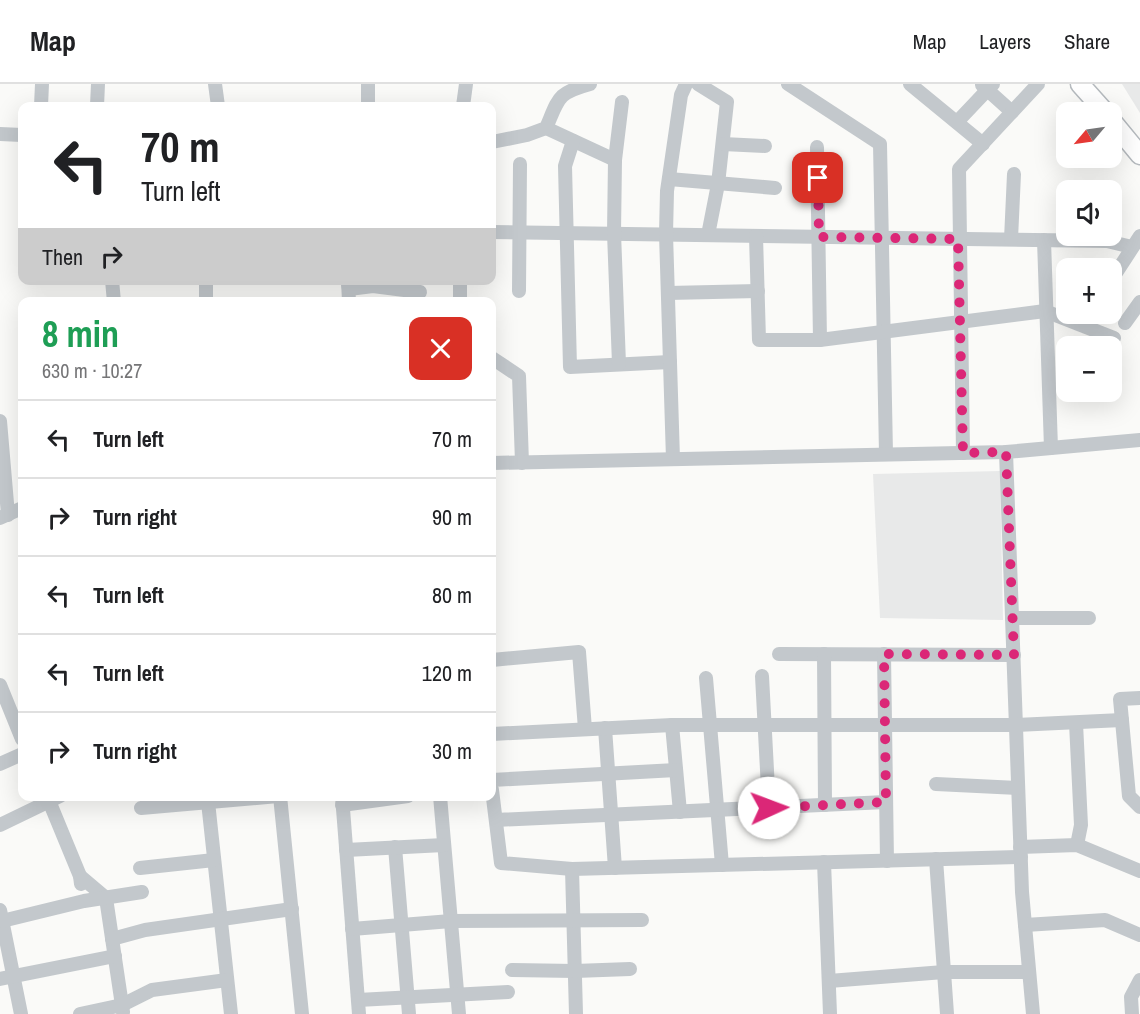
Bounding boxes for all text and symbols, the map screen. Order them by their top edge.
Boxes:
text: Map [30,22,76,60]
text: Map [913,27,946,56]
text: Layers [979,27,1031,56]
text: Share [1064,27,1110,56]
north arrow [1056,102,1122,168]
map controls [1056,102,1122,402]
text: 70 m [141,119,220,175]
icon: left [42,126,120,204]
pin [792,152,843,203]
icon: arrive [801,161,834,194]
text: Turn left [141,173,220,209]
button: sound [1056,180,1122,246]
icon: right [95,240,128,273]
text: Then [42,242,83,272]
button: + [1056,258,1122,324]
text: 8 min [42,310,119,358]
button: close [409,317,472,380]
button: − [1056,336,1122,402]
text: 630 m · 10:27 [42,357,142,384]
icon: left [42,423,75,456]
text: Turn left [93,424,164,454]
text: 70 m [432,424,472,454]
icon: right [42,501,75,534]
text: Turn right [93,502,177,532]
text: 90 m [432,502,472,532]
icon: left [42,579,75,612]
text: Turn left [93,580,164,610]
text: 80 m [432,580,472,610]
icon: left [42,657,75,690]
text: Turn left [93,658,164,688]
text: 120 m [422,658,472,688]
icon: right [42,735,75,768]
text: Turn right [93,736,177,766]
text: 30 m [432,736,472,766]
position arrow [737,776,801,840]

